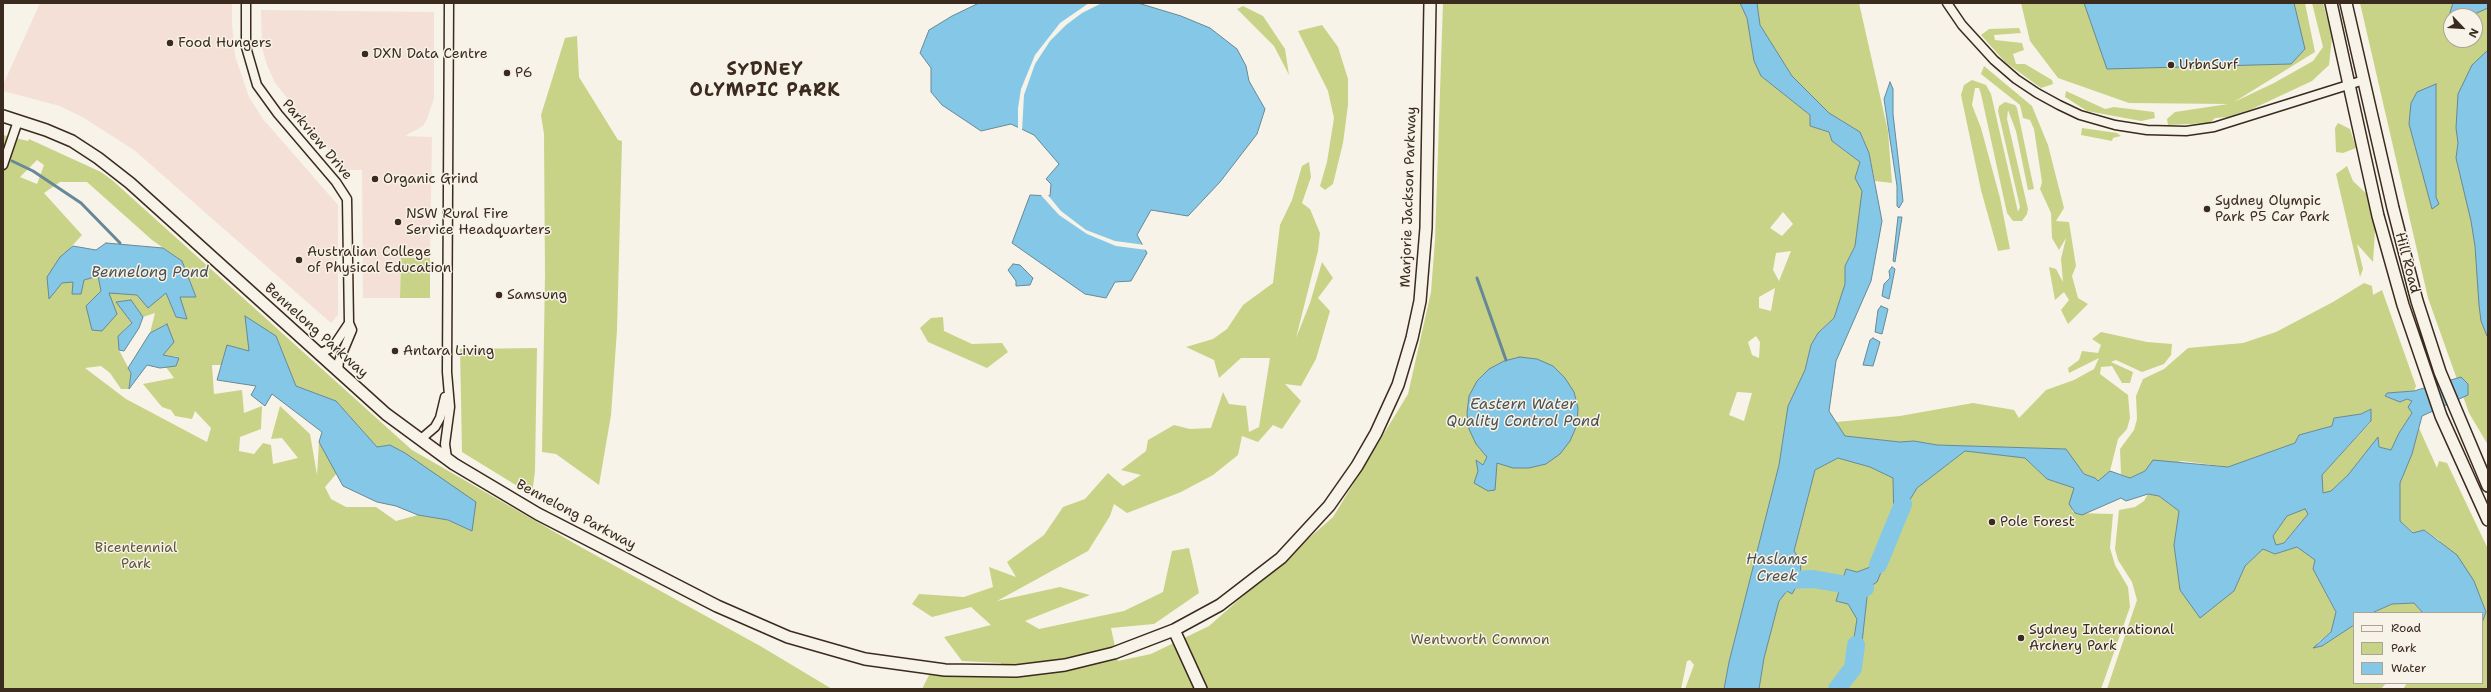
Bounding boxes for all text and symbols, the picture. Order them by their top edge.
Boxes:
north arrow [2443,8,2483,48]
text: N [2465,26,2482,40]
place label: Food Hungers [178,35,272,51]
marker: Food Hungers [165,38,175,48]
place label: DXN Data Centre [373,46,488,62]
marker: DXN Data Centre [360,49,370,59]
place label: UrbnSurf [2179,57,2238,73]
district label: SYDNEY OLYMPIC PARK [689,59,841,102]
marker: UrbnSurf [2166,60,2176,70]
place label: P6 [515,65,532,81]
marker: P6 [502,68,512,78]
street label: Parkview Drive [278,96,356,184]
street label: Marjorie Jackson Parkway [1397,106,1421,288]
place label: Organic Grind [383,171,478,187]
marker: Organic Grind [370,174,380,184]
place label: Sydney Olympic Park P5 Car Park [2215,193,2330,226]
marker: Sydney Olympic Park P5 Car Park [2202,204,2212,214]
place label: NSW Rural Fire Service Headquarters [406,206,551,238]
marker: NSW Rural Fire Service Headquarters [393,217,403,227]
street label: Hill Road [2391,231,2423,295]
place label: Australian College of Physical Education [307,244,451,276]
marker: Australian College of Physical Education [294,255,304,265]
water label: Bennelong Pond [91,264,209,282]
street label: Bennelong Parkway [261,280,371,382]
place label: Samsung [507,287,567,303]
marker: Samsung [494,290,504,300]
place label: Antara Living [403,343,494,359]
marker: Antara Living [390,346,400,356]
water label: Eastern Water Quality Control Pond [1446,396,1600,431]
street label: Bennelong Parkway [513,476,639,554]
place label: Pole Forest [2000,514,2075,530]
marker: Pole Forest [1987,517,1997,527]
park label: Bicentennial Park [95,540,177,572]
water label: Haslams Creek [1746,551,1808,586]
legend [2353,612,2483,684]
text: Road [2391,620,2421,636]
place label: Sydney International Archery Park [2029,622,2174,654]
park label: Wentworth Common [1411,632,1549,648]
marker: Sydney International Archery Park [2016,633,2026,643]
text: Park [2391,640,2417,656]
text: Water [2391,660,2426,676]

